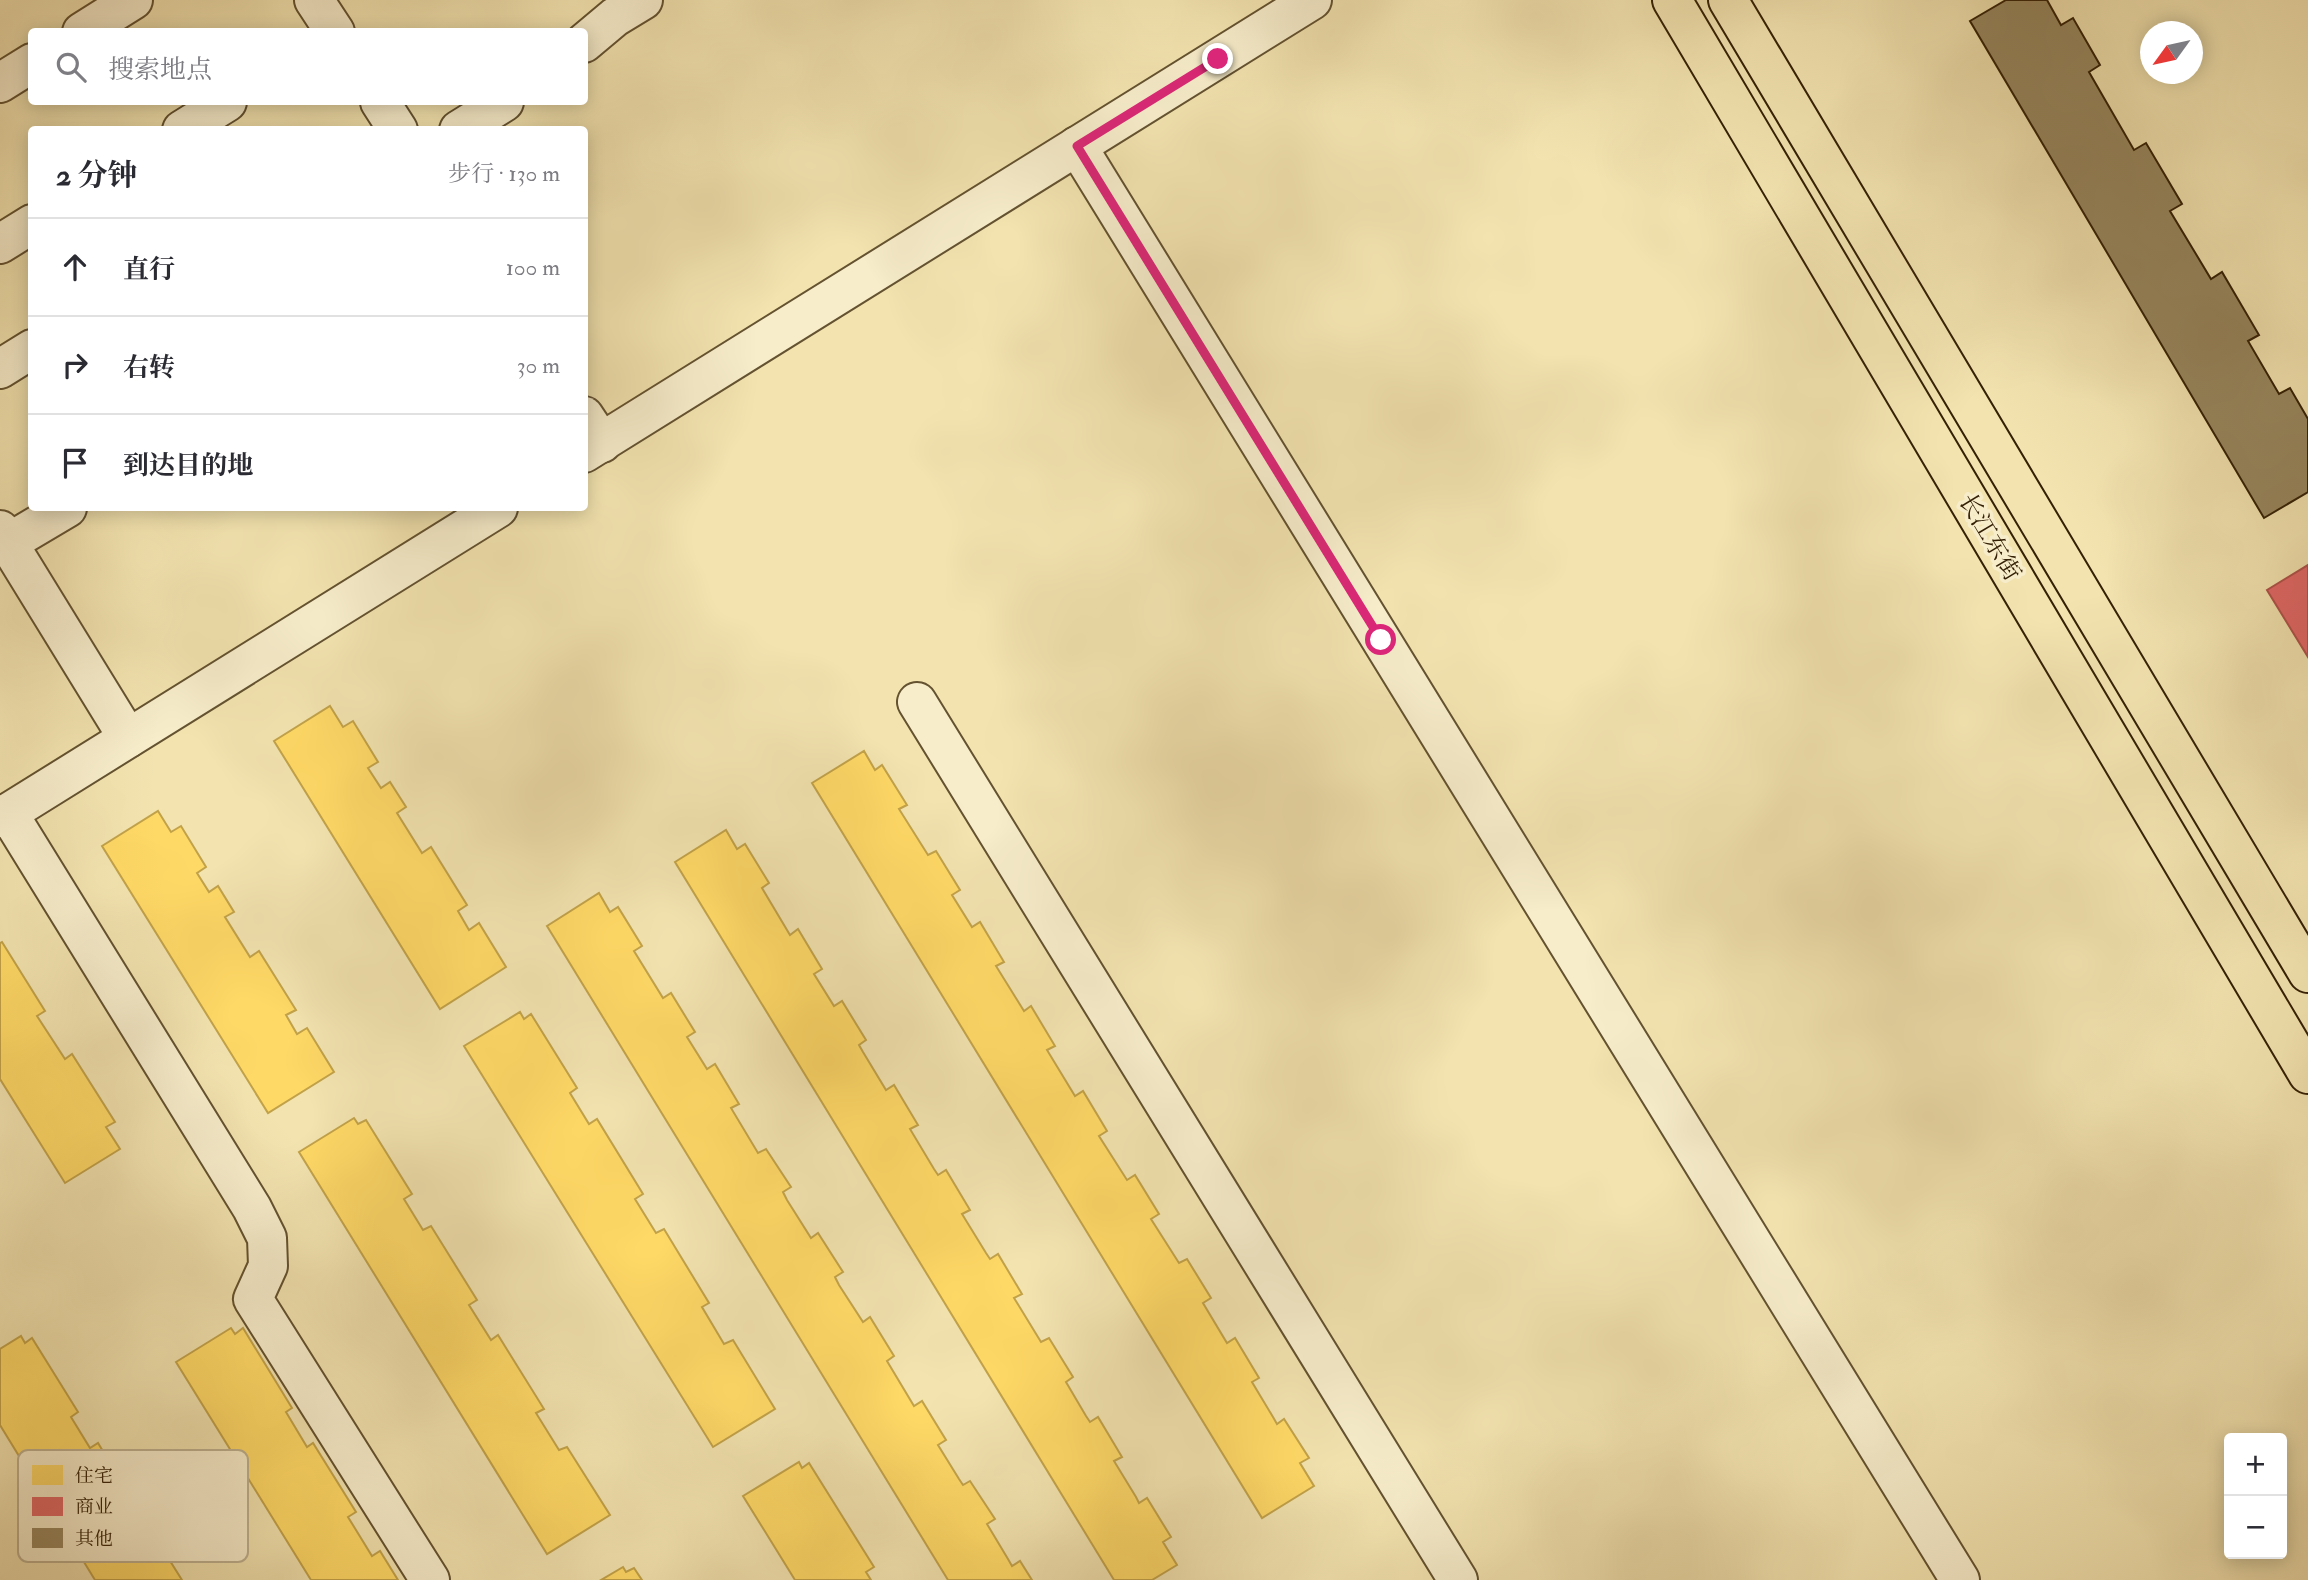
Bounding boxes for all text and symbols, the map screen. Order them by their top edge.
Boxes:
north arrow [2140,21,2203,84]
search box [28,28,588,105]
route end [1202,43,1233,74]
icon: search [52,48,90,86]
text: 搜索地点 [108,54,212,86]
text: 2 分钟 [56,157,138,194]
text: 步行 · 130 m [448,159,560,188]
icon: ahead [56,248,94,286]
text: 100 m [506,253,560,282]
text: 直行 [123,254,175,286]
icon: right [56,346,94,384]
text: 30 m [517,351,560,380]
text: 右转 [123,352,175,384]
icon: arrive [56,444,94,482]
text: 到达目的地 [123,450,253,482]
street label: 长江东街 [1952,488,2028,586]
route start [1365,624,1396,655]
map controls [2224,1433,2287,1559]
button: + [2224,1433,2287,1496]
legend [18,1450,248,1562]
text: 住宅 [75,1464,113,1488]
text: 商业 [75,1495,113,1519]
button: − [2224,1496,2287,1559]
text: 其他 [75,1527,113,1551]

